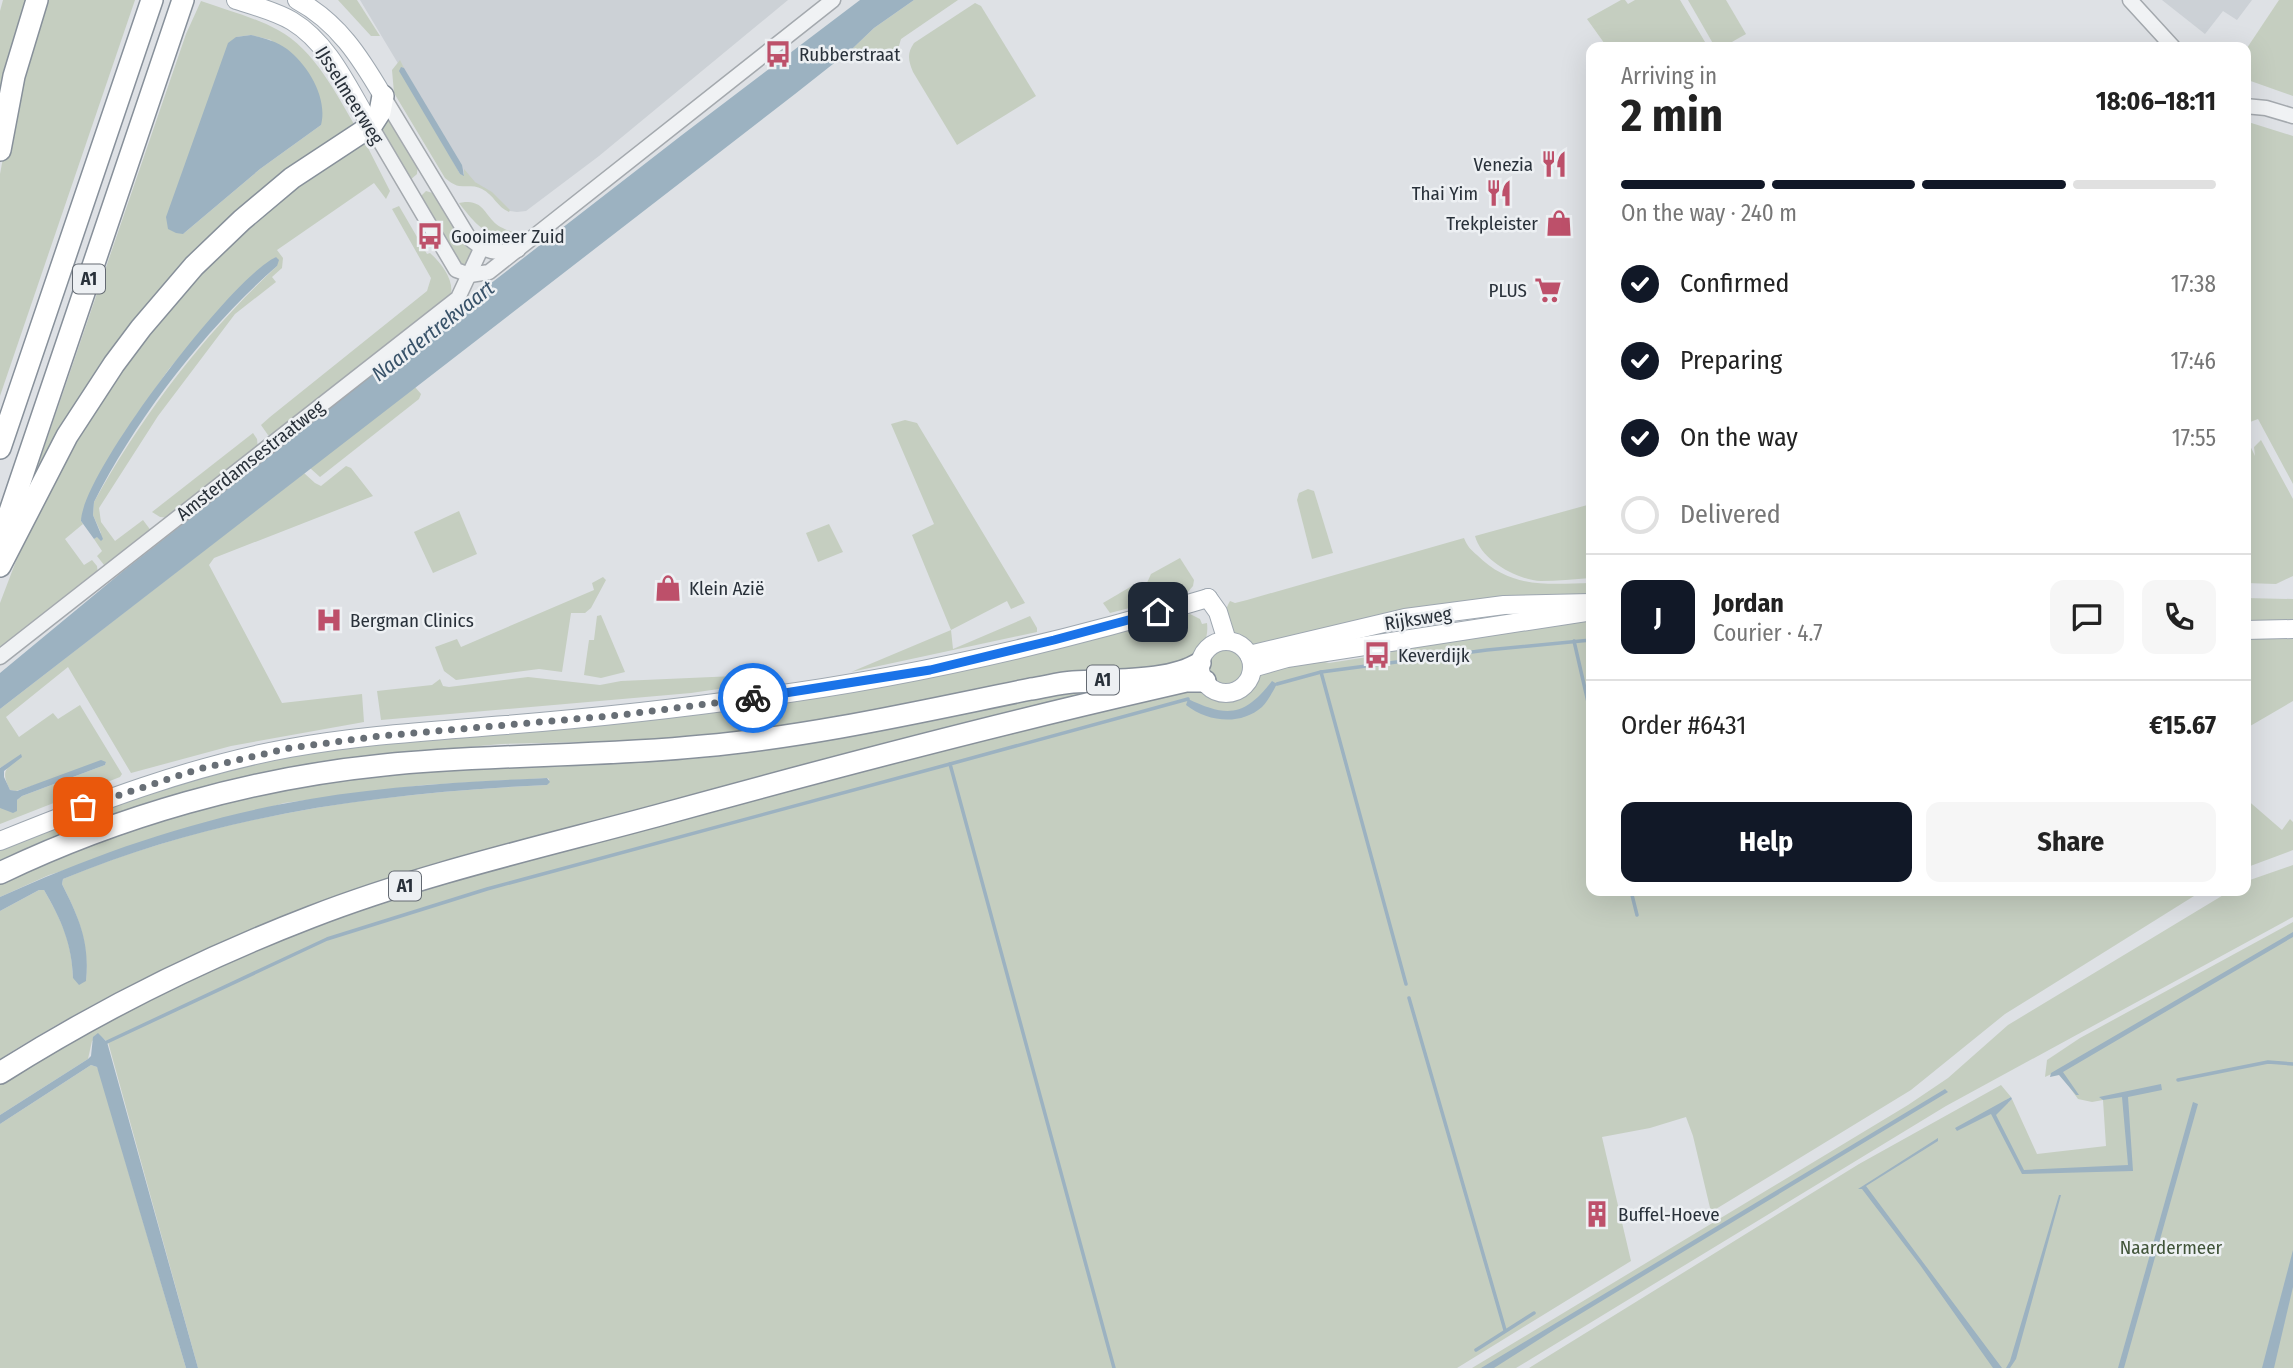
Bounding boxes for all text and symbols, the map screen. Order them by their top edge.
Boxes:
bus stop icon: Rubberstraat [763,39,793,69]
street label: IJsselmeerweg [310,42,389,149]
place label: Rubberstraat [799,43,901,66]
text: Arriving in [1621,62,1717,90]
text: 18:06–18:11 [2096,86,2216,117]
text: 2 min [1621,88,1723,143]
restaurant icon: Venezia [1539,149,1569,179]
place label: Venezia [1474,153,1533,176]
restaurant icon: Thai Yim [1484,178,1514,208]
place label: Thai Yim [1412,182,1478,205]
text: On the way · 240 m [1621,199,1797,227]
shop icon: Trekpleister [1544,208,1574,238]
place label: Trekpleister [1446,212,1538,235]
bus stop icon: Gooimeer Zuid [415,221,445,251]
place label: Gooimeer Zuid [451,225,565,248]
road number: A1 [73,264,105,293]
icon: check [1621,265,1659,303]
text: Confirmed [1680,268,1790,299]
text: 17:38 [2171,270,2216,298]
water label: Naardertrekvaart [366,275,500,387]
supermarket icon: PLUS [1533,275,1563,305]
place label: PLUS [1489,279,1527,302]
icon: check [1621,342,1659,380]
text: Preparing [1680,345,1782,376]
text: 17:46 [2170,347,2216,375]
street label: Amsterdamsestraatweg [172,395,329,525]
icon: check [1621,419,1659,457]
text: On the way [1680,422,1798,453]
text: 17:55 [2172,424,2216,452]
text: Delivered [1680,499,1781,530]
shop icon: Klein Azië [653,573,683,603]
place label: Klein Azië [689,577,764,600]
button: chat [2050,580,2124,654]
button: phone [2142,580,2216,654]
pin [1128,582,1188,642]
text: Jordan [1713,588,1784,619]
icon: home [1139,593,1177,631]
street label: Rijksweg [1383,602,1453,635]
text: J [1654,602,1662,633]
hospital icon: Bergman Clinics [314,605,344,635]
place label: Bergman Clinics [350,609,474,632]
text: Courier · 4.7 [1713,619,1823,647]
bus stop icon: Keverdijk [1362,640,1392,670]
place label: Keverdijk [1398,644,1470,667]
courier [718,663,788,733]
road number: A1 [1087,666,1119,694]
icon: bike [734,679,772,717]
text: Order #6431 [1621,710,1746,741]
text: €15.67 [2149,710,2216,741]
pin [53,777,113,837]
icon: bag [64,788,102,826]
button: Help [1621,802,1912,882]
button: Share [1926,802,2216,882]
road number: A1 [389,872,421,900]
building icon: Buffel-Hoeve [1582,1199,1612,1229]
place label: Buffel-Hoeve [1618,1203,1720,1226]
park label: Naardermeer [2120,1236,2223,1259]

